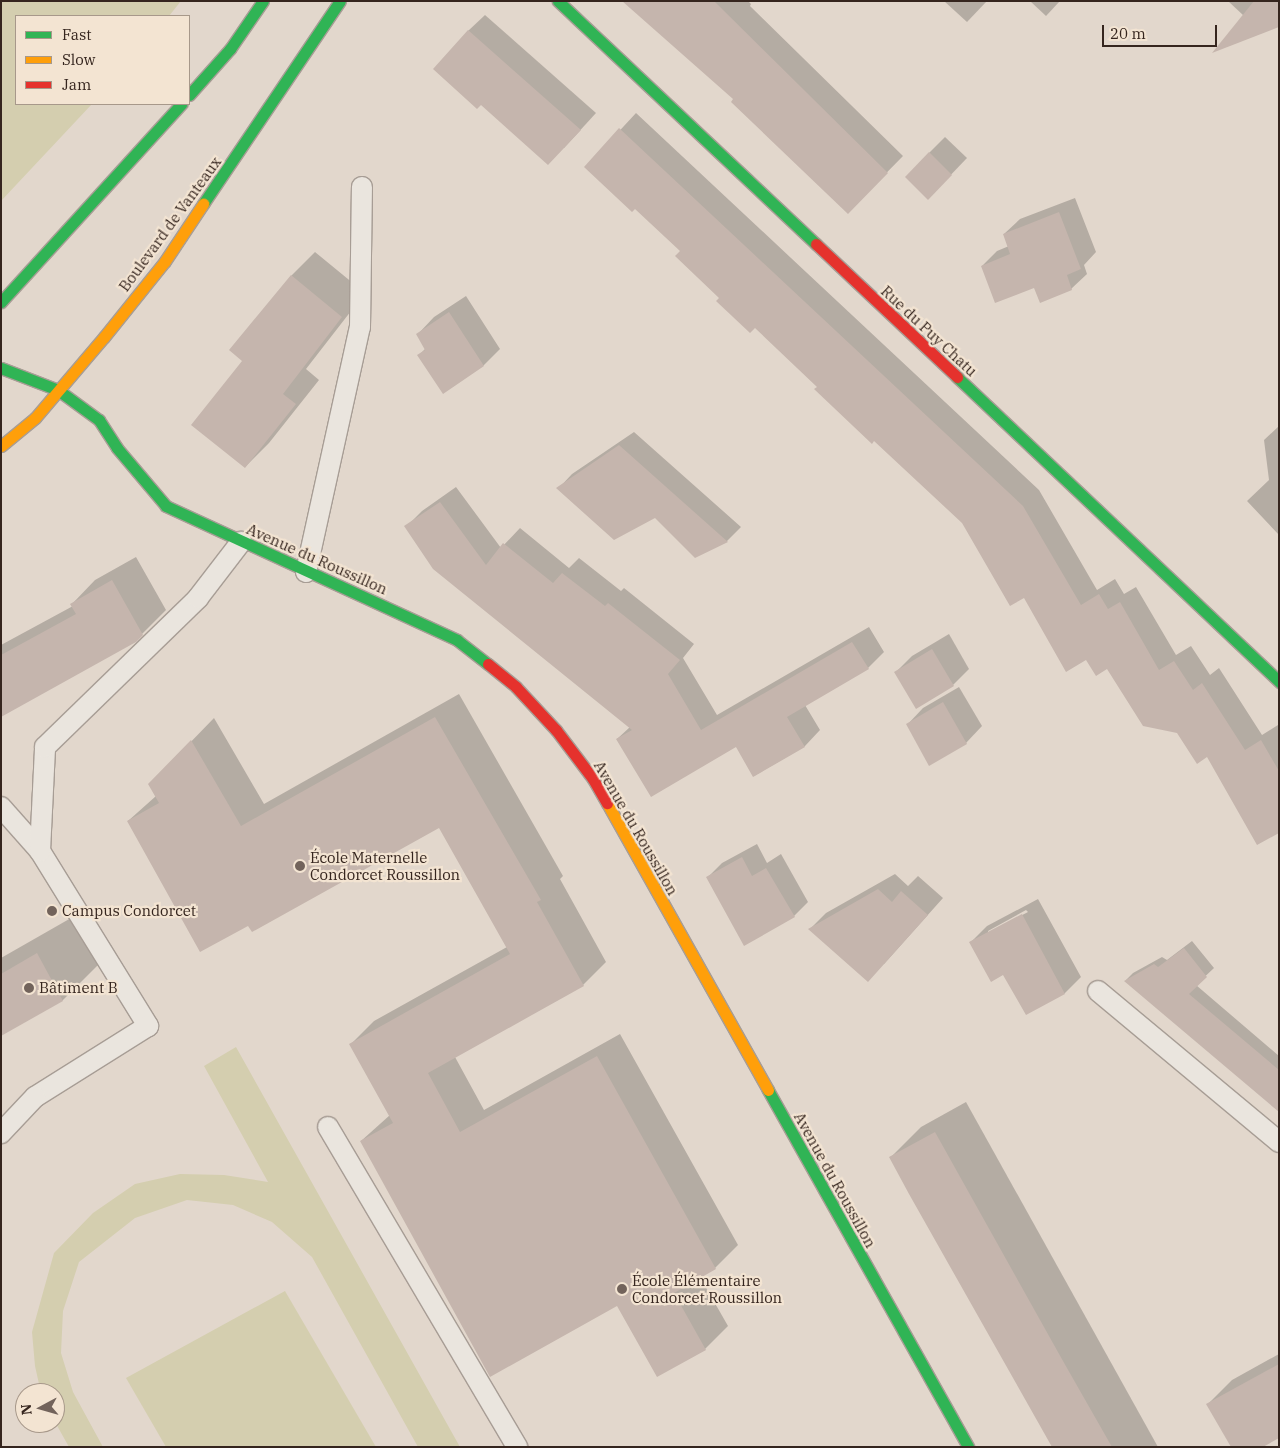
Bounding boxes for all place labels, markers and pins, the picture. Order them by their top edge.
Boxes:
place label: École Maternelle Condorcet Roussillon [310,848,460,883]
marker: École Maternelle Condorcet Roussillon [294,860,306,872]
place label: Campus Condorcet [62,902,196,920]
marker: Campus Condorcet [46,905,58,917]
place label: Bâtiment B [39,979,118,997]
marker: Bâtiment B [23,982,35,994]
place label: École Élémentaire Condorcet Roussillon [632,1271,782,1306]
marker: École Élémentaire Condorcet Roussillon [616,1283,628,1295]

